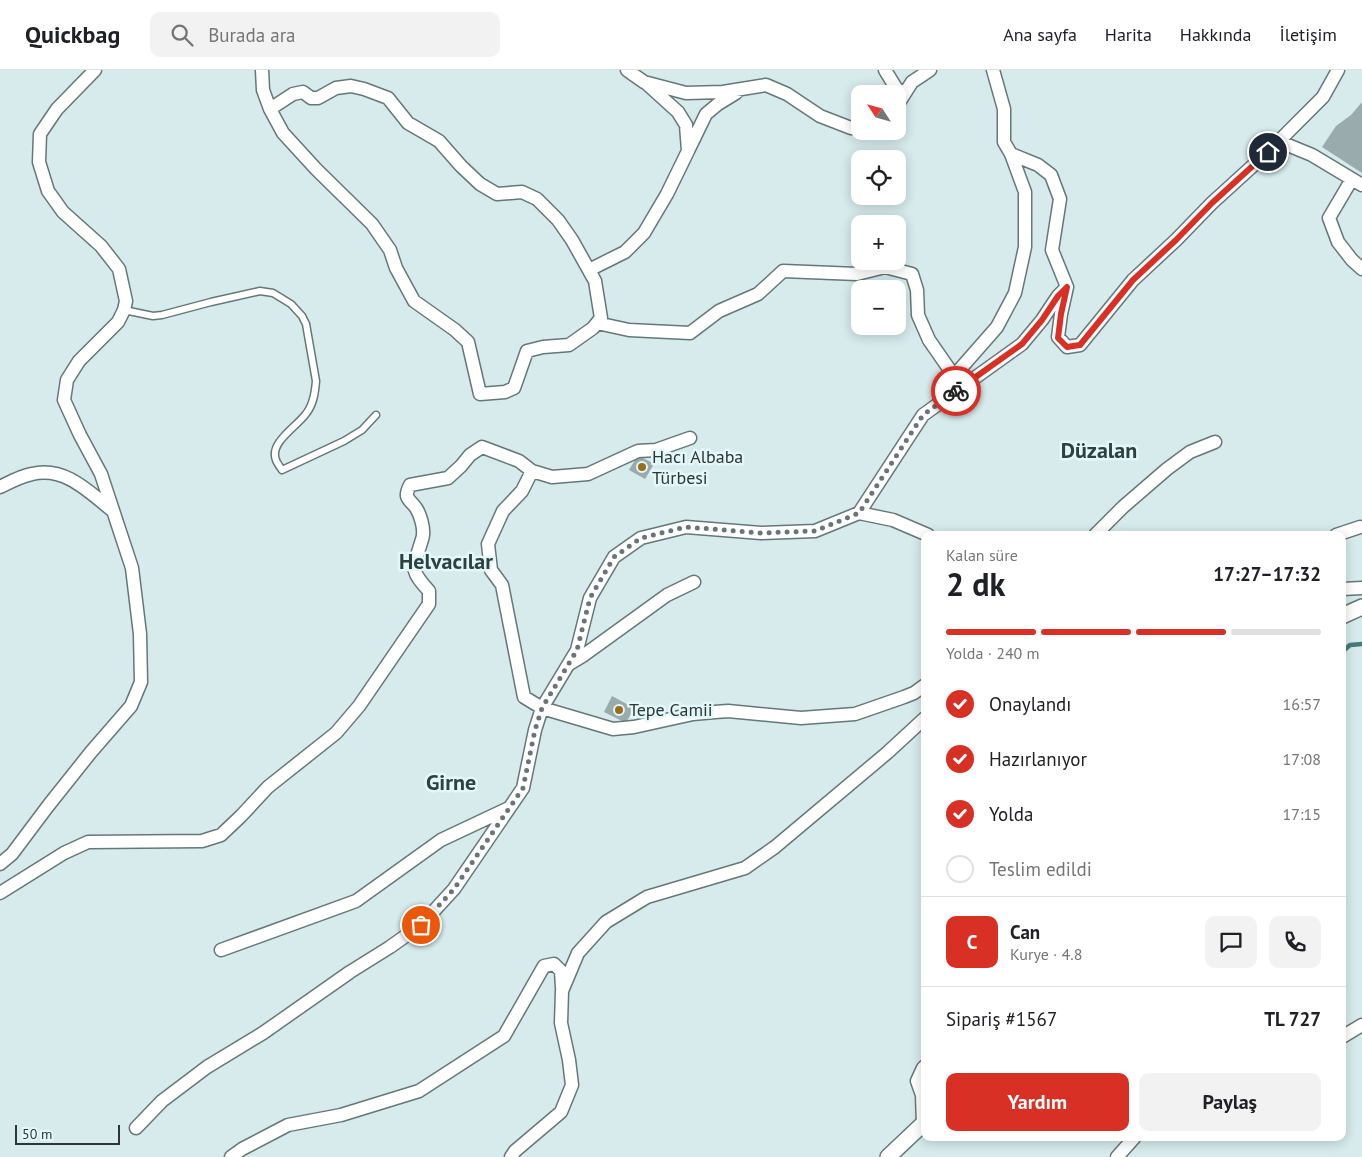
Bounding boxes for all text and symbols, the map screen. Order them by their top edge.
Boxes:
search box [150,12,500,57]
text: Quickbag [25,19,120,50]
icon: search [168,21,196,49]
text: Burada ara [208,23,296,47]
text: Ana sayfa [1003,23,1077,46]
text: Harita [1105,23,1152,46]
text: Hakkında [1180,23,1251,46]
text: İletişim [1279,23,1337,46]
north arrow [851,85,906,140]
map controls [851,85,906,335]
pin [1247,131,1289,173]
icon: home [1254,138,1282,166]
button: locate [851,150,906,205]
button: + [851,215,906,270]
button: − [851,280,906,335]
courier [931,366,981,416]
icon: bike [942,377,970,405]
district label: Düzalan [1061,436,1137,464]
place label: Hacı Albaba Türbesi [652,445,743,489]
marker: Hacı Albaba Türbesi [636,461,648,473]
text: Kalan süre [946,545,1018,565]
district label: Helvacılar [399,547,493,575]
text: 17:27–17:32 [1213,562,1321,586]
text: 2 dk [946,563,1005,605]
text: Yolda · 240 m [946,643,1040,663]
icon: check [946,690,974,718]
text: Onaylandı [989,692,1071,716]
text: 16:57 [1283,694,1321,714]
place label: Tepe Camii [629,698,713,721]
marker: Tepe Camii [613,704,625,716]
icon: check [946,745,974,773]
text: Hazırlanıyor [989,747,1087,771]
text: 17:08 [1283,749,1321,769]
district label: Girne [426,768,476,796]
icon: check [946,800,974,828]
text: Yolda [989,802,1033,826]
text: 17:15 [1283,804,1321,824]
text: Teslim edildi [989,857,1092,881]
pin [400,904,442,946]
icon: bag [407,911,435,939]
button: chat [1205,916,1257,968]
button: phone [1269,916,1321,968]
text: Can [1010,920,1040,944]
text: C [967,930,977,954]
text: Kurye · 4.8 [1010,944,1082,964]
text: Sipariş #1567 [946,1007,1057,1031]
text: TL 727 [1264,1007,1321,1031]
button: Yardım [946,1073,1129,1131]
button: Paylaş [1139,1073,1321,1131]
scale bar [15,1122,120,1145]
text: 50 m [22,1125,52,1143]

